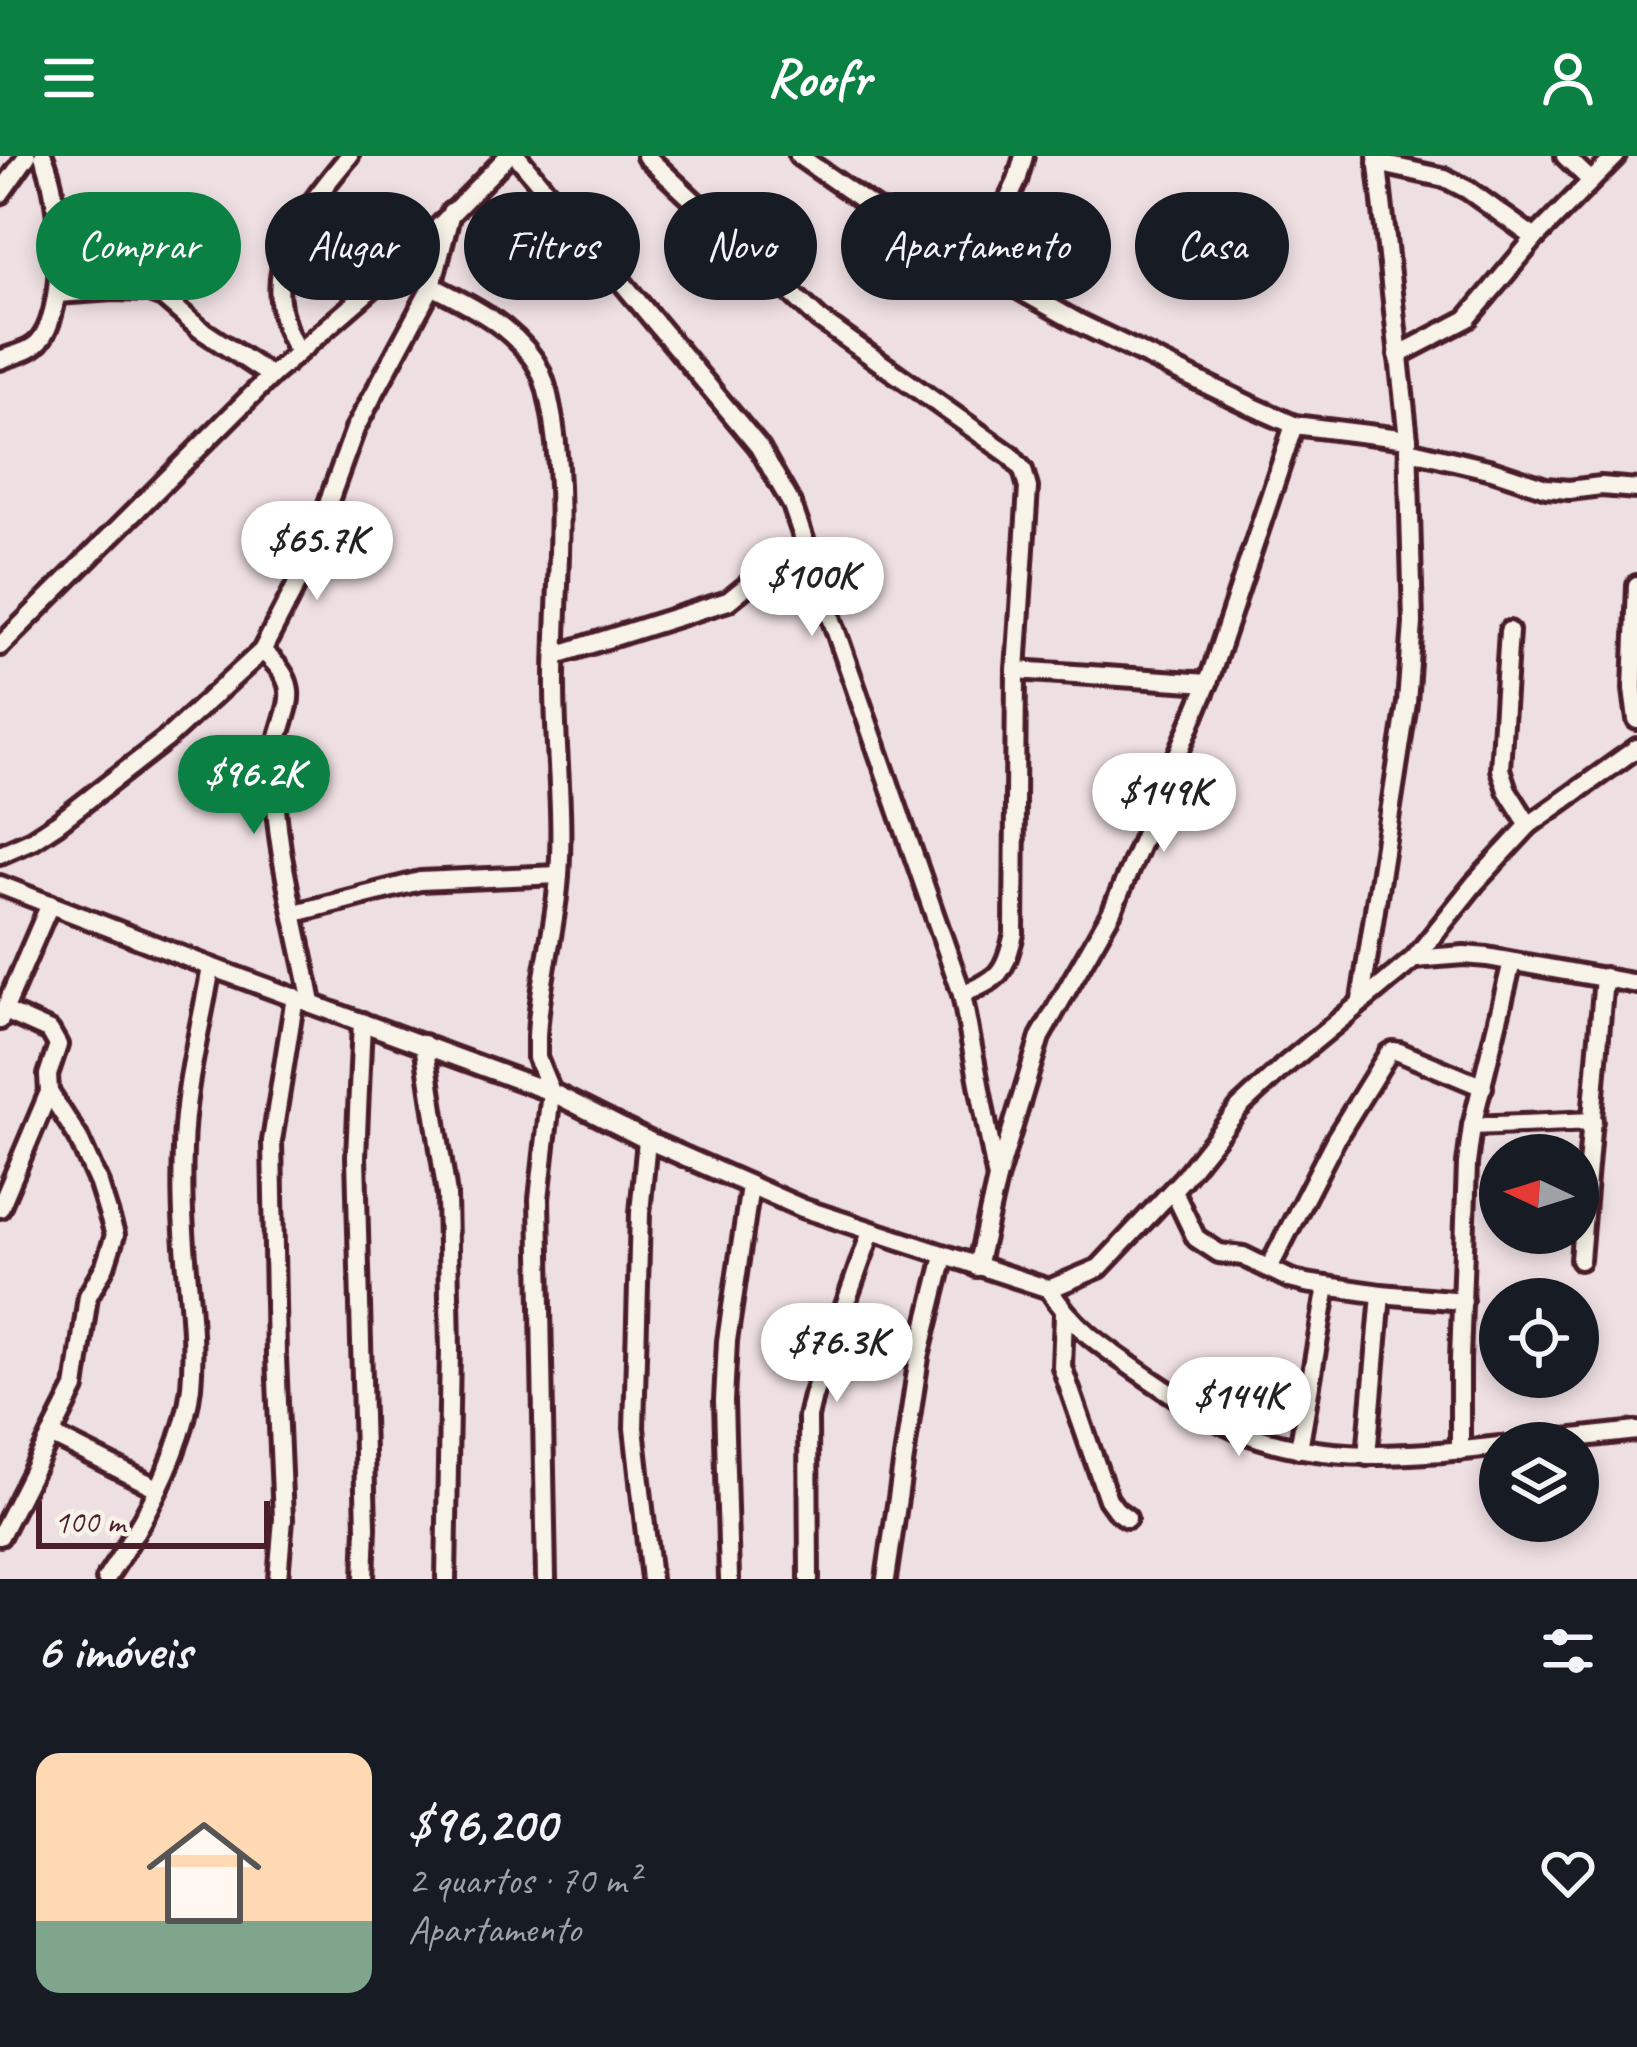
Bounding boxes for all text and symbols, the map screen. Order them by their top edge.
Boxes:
text: Roofr [767,44,870,112]
icon: menu [36,45,102,111]
icon: person [1535,45,1601,111]
chip: Comprar [36,192,241,300]
chip: Alugar [265,192,440,300]
chip: Filtros [464,192,640,300]
chip: Novo [664,192,817,300]
chip: Apartamento [841,192,1111,300]
chip: Casa [1135,192,1289,300]
pin: $65.7K [219,501,415,603]
text: $65.7K [268,515,366,564]
pin: $100K [728,537,896,639]
text: $100K [767,551,857,600]
pin: $96.2K [156,735,352,837]
text: $96.2K [205,749,303,798]
pin: $149K [1080,753,1248,855]
text: $149K [1119,767,1209,816]
north arrow [1479,1134,1599,1254]
map controls [1479,1134,1599,1542]
button: locate [1479,1278,1599,1398]
pin: $76.3K [739,1303,935,1405]
text: $76.3K [788,1317,886,1366]
pin: $144K [1155,1357,1323,1459]
text: $144K [1194,1371,1284,1420]
button: layers [1479,1422,1599,1542]
scale bar [36,1495,270,1548]
text: 100 m [54,1501,125,1543]
icon: filters [1535,1618,1601,1684]
text: 6 imóveis [36,1619,191,1683]
text: $96,200 [408,1792,556,1856]
icon: home [132,1801,276,1945]
icon: heart [1535,1840,1601,1906]
text: 2 quartos · 70 m² [408,1856,638,1905]
text: Apartamento [408,1905,581,1954]

